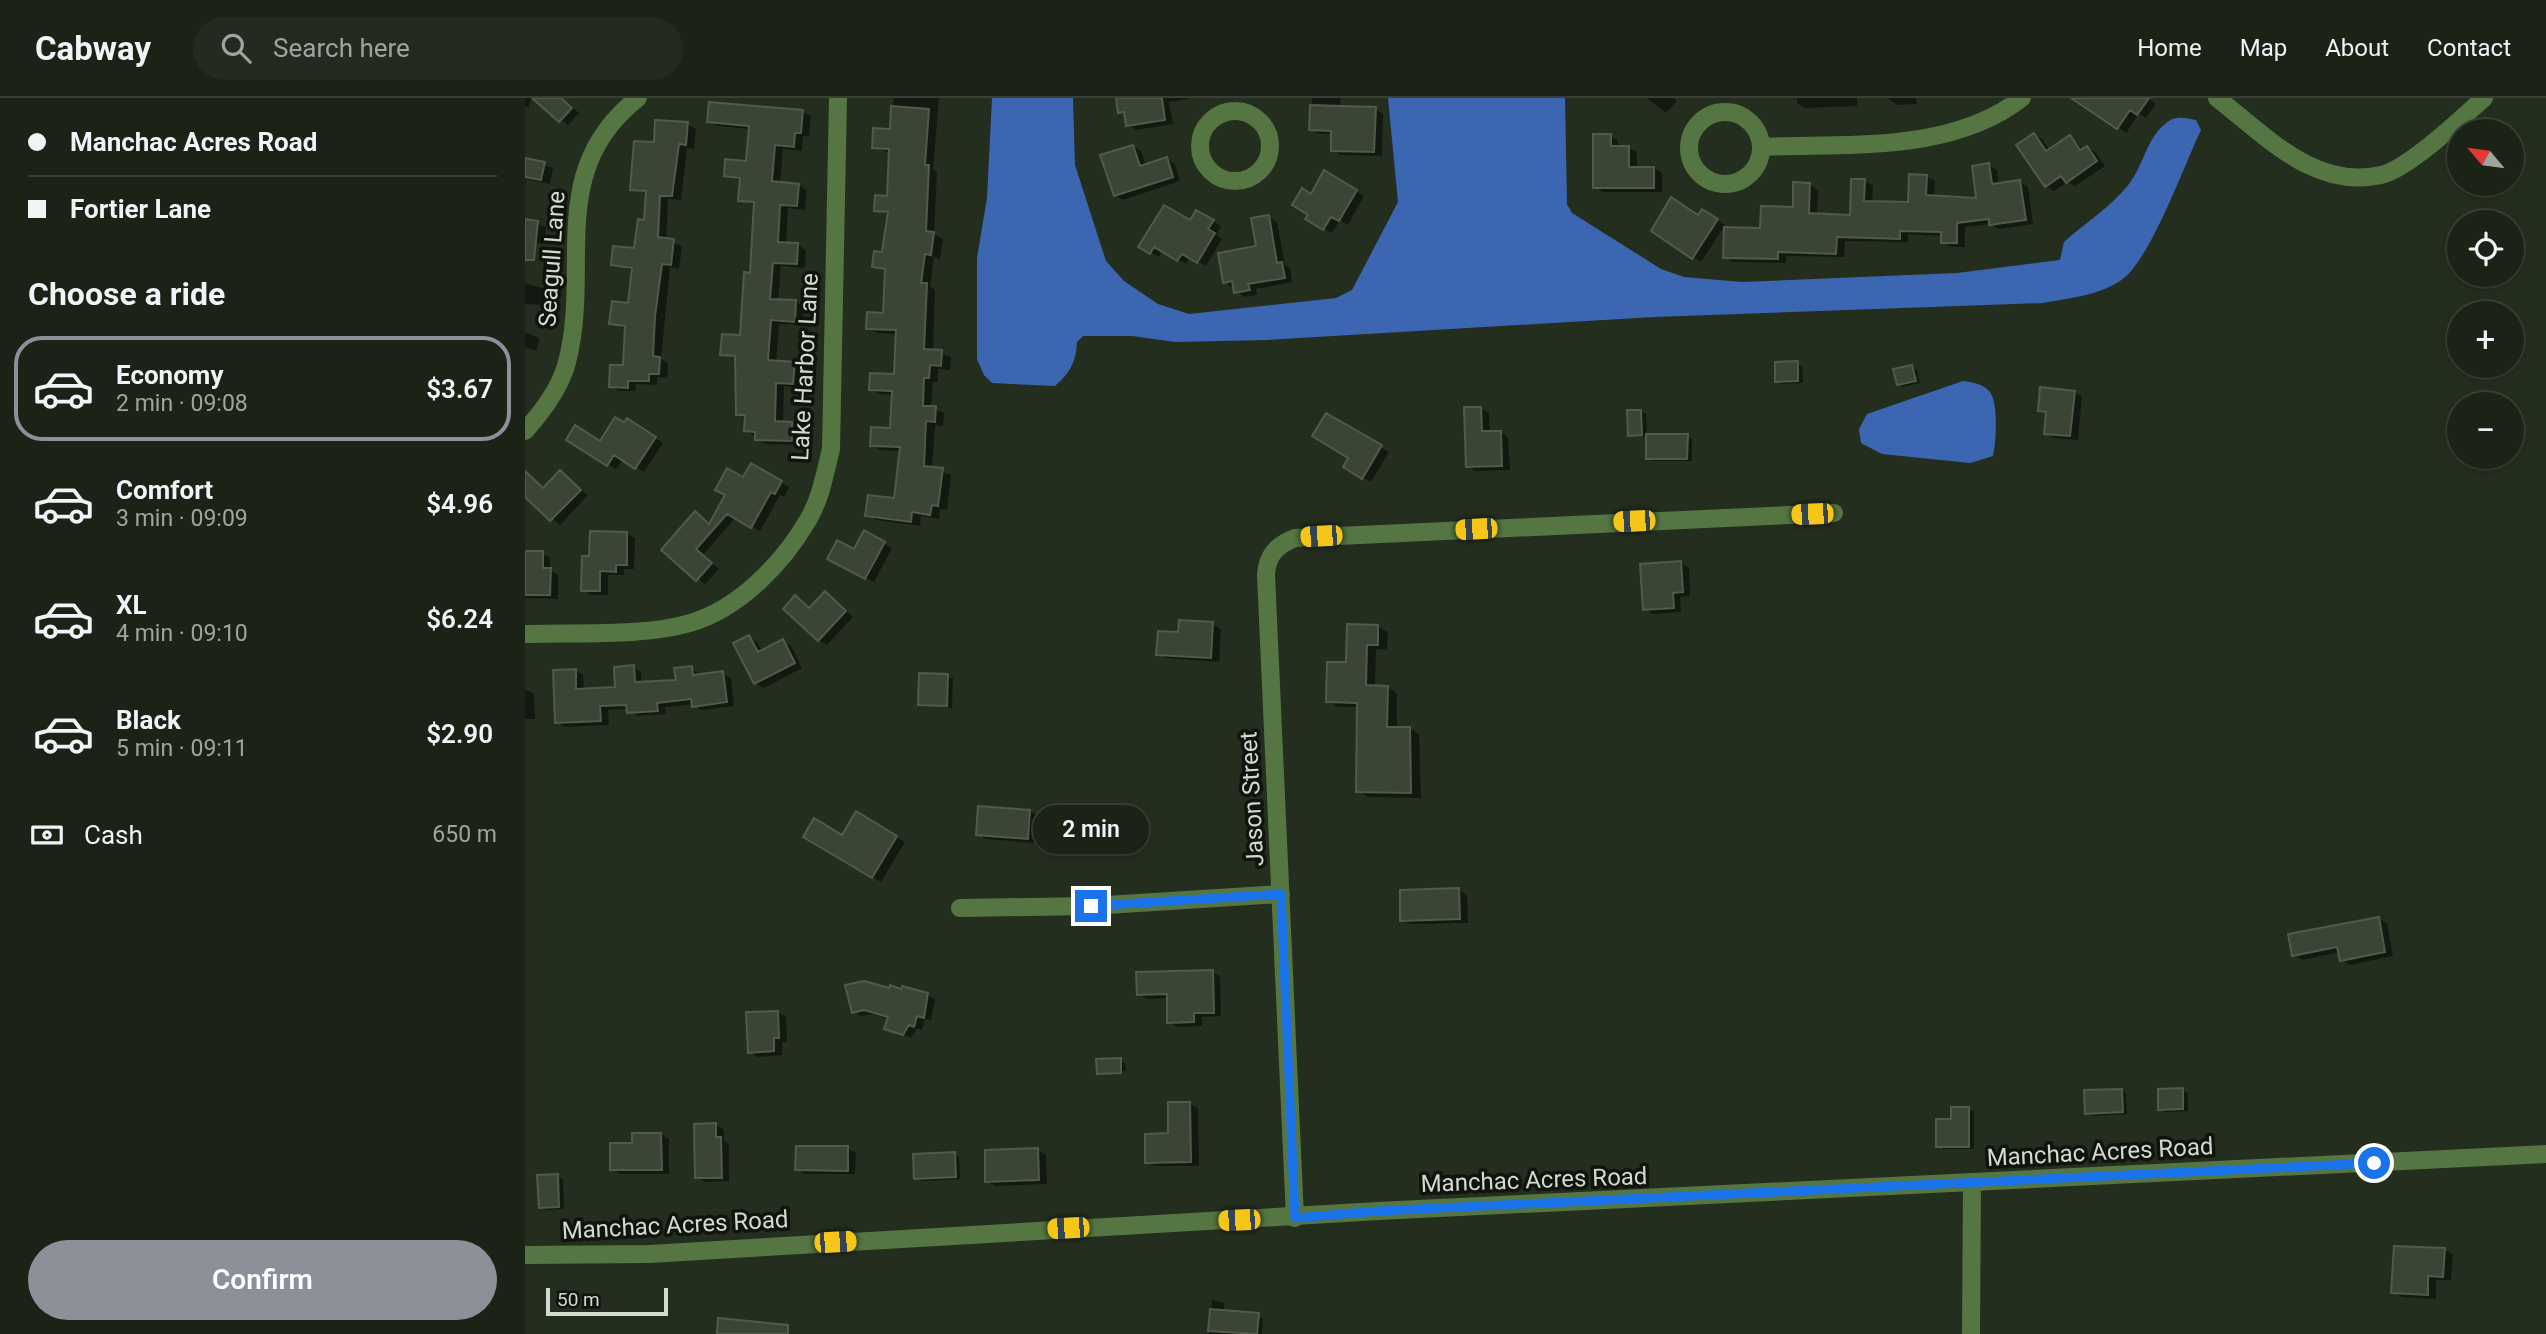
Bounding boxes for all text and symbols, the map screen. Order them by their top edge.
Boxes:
search box [193,17,683,80]
text: Cabway [35,29,151,68]
icon: search [217,29,255,67]
text: Search here [273,33,410,63]
text: Home [2137,34,2202,62]
text: Map [2240,34,2287,62]
text: About [2325,34,2389,62]
text: Contact [2427,34,2511,62]
north arrow [2447,119,2523,196]
map controls [2447,119,2524,469]
text: Manchac Acres Road [70,127,317,157]
street label: Seagull Lane [533,190,571,328]
text: Fortier Lane [70,194,211,224]
button: locate [2447,210,2524,287]
street label: Lake Harbor Lane [786,272,824,462]
text: Choose a ride [28,275,225,313]
button: + [2447,301,2524,378]
icon: car [32,357,95,420]
text: Economy [116,360,223,390]
text: $3.67 [426,374,493,404]
text: 2 min · 09:08 [116,390,248,417]
button: − [2447,392,2524,469]
icon: car [32,472,95,535]
text: Comfort [116,475,213,505]
text: $4.96 [426,489,493,519]
car [1791,503,1834,525]
text: 3 min · 09:09 [116,505,248,532]
car [1613,510,1656,532]
car [1455,517,1498,541]
car [1300,524,1343,548]
icon: car [32,587,95,650]
text: XL [116,590,147,620]
text: $6.24 [426,604,493,634]
text: 4 min · 09:10 [116,620,248,647]
icon: car [32,702,95,765]
text: Black [116,705,181,735]
text: $2.90 [426,719,493,749]
street label: Jason Street [1234,731,1270,867]
text: 5 min · 09:11 [116,735,248,762]
callout: 2 min [1033,804,1149,854]
icon: cash [28,816,66,854]
text: 2 min [1062,816,1120,843]
text: Cash [84,820,143,850]
text: 650 m [432,821,497,848]
route end [1075,890,1107,922]
street label: Manchac Acres Road [1986,1132,2214,1172]
route start [2358,1147,2390,1179]
street label: Manchac Acres Road [1420,1162,1648,1198]
street label: Manchac Acres Road [561,1205,789,1245]
car [1218,1209,1261,1231]
car [1047,1216,1090,1240]
car [814,1230,857,1254]
button: Confirm [28,1240,497,1320]
scale bar [546,1285,669,1317]
text: 50 m [557,1288,600,1311]

